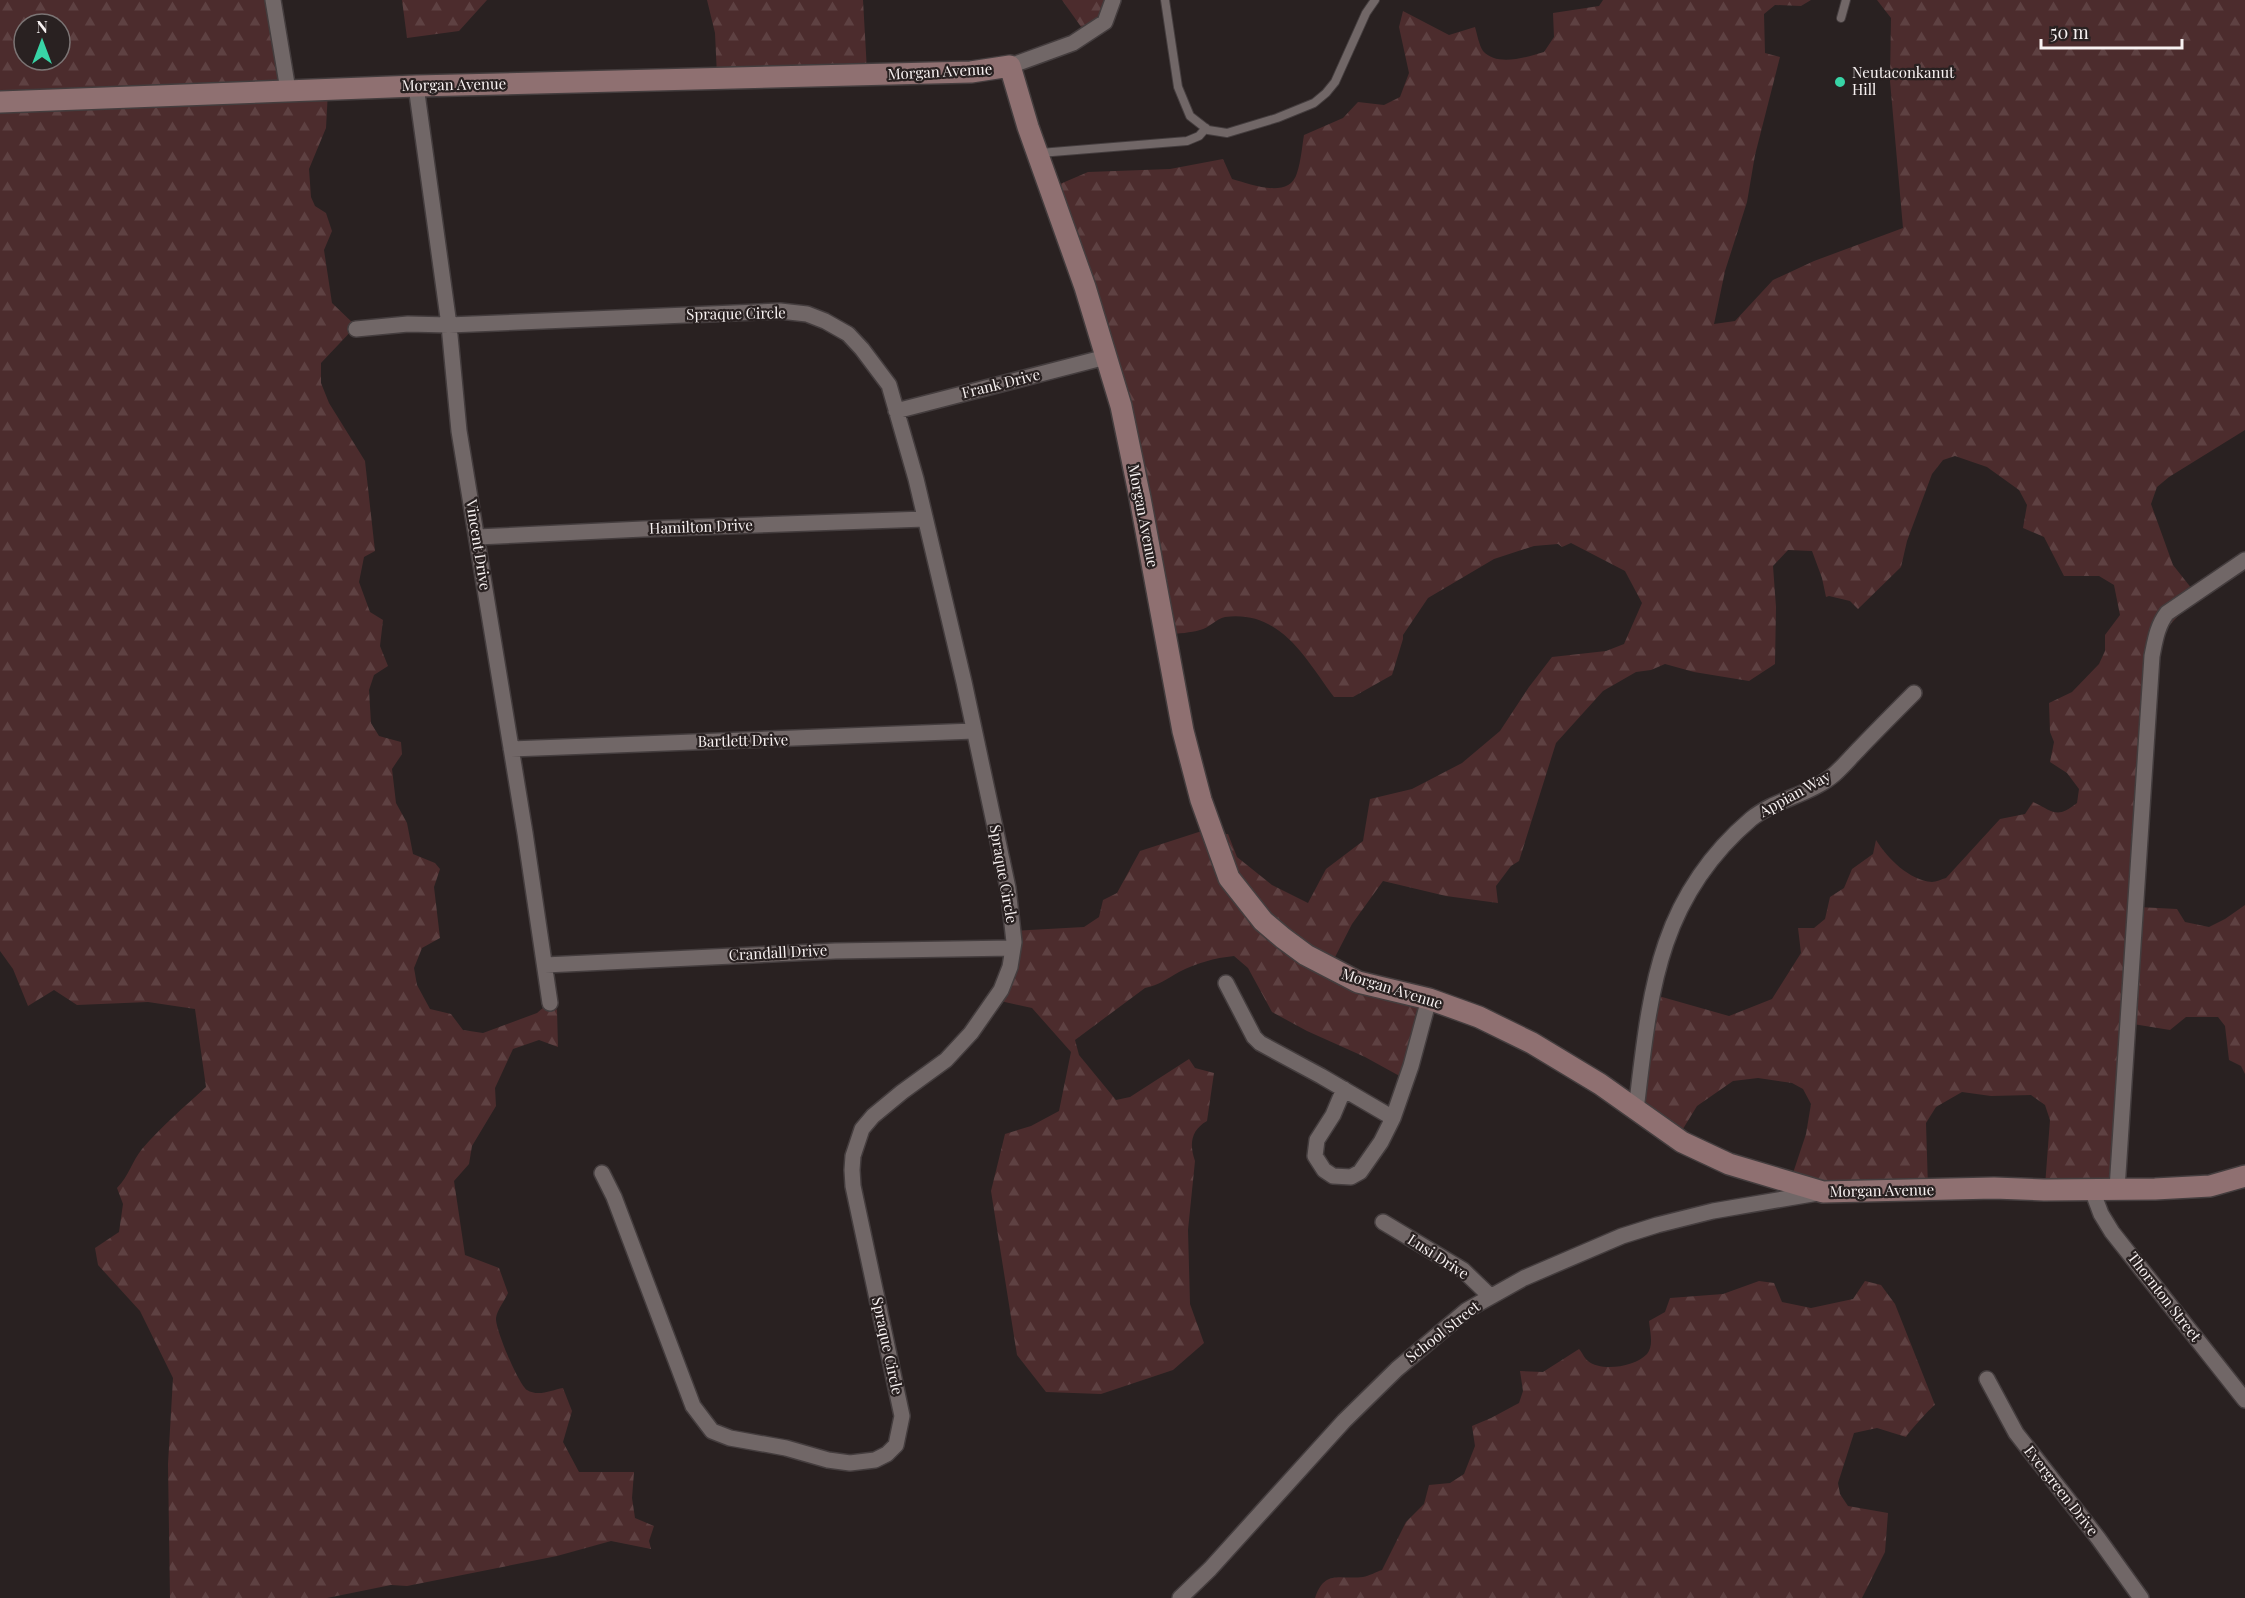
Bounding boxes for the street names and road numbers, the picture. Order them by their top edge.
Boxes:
street label: Morgan Avenue [887,58,993,84]
street label: Morgan Avenue [402,73,506,95]
street label: Spraque Circle [686,302,786,324]
street label: Frank Drive [959,364,1042,402]
street label: Morgan Avenue [1124,463,1164,569]
street label: Vincent Drive [462,497,496,592]
street label: Hamilton Drive [649,514,753,538]
street label: Bartlett Drive [697,729,789,751]
street label: Appian Way [1754,765,1834,821]
street label: Spraque Circle [985,823,1022,925]
street label: Crandall Drive [728,939,828,965]
street label: Morgan Avenue [1339,963,1445,1013]
street label: Morgan Avenue [1830,1179,1934,1201]
street label: Lusi Drive [1404,1229,1473,1283]
street label: Thornton Street [2124,1248,2206,1346]
street label: Spraque Circle [868,1295,908,1397]
street label: School Street [1401,1296,1484,1366]
street label: Evergreen Drive [2020,1441,2103,1540]

